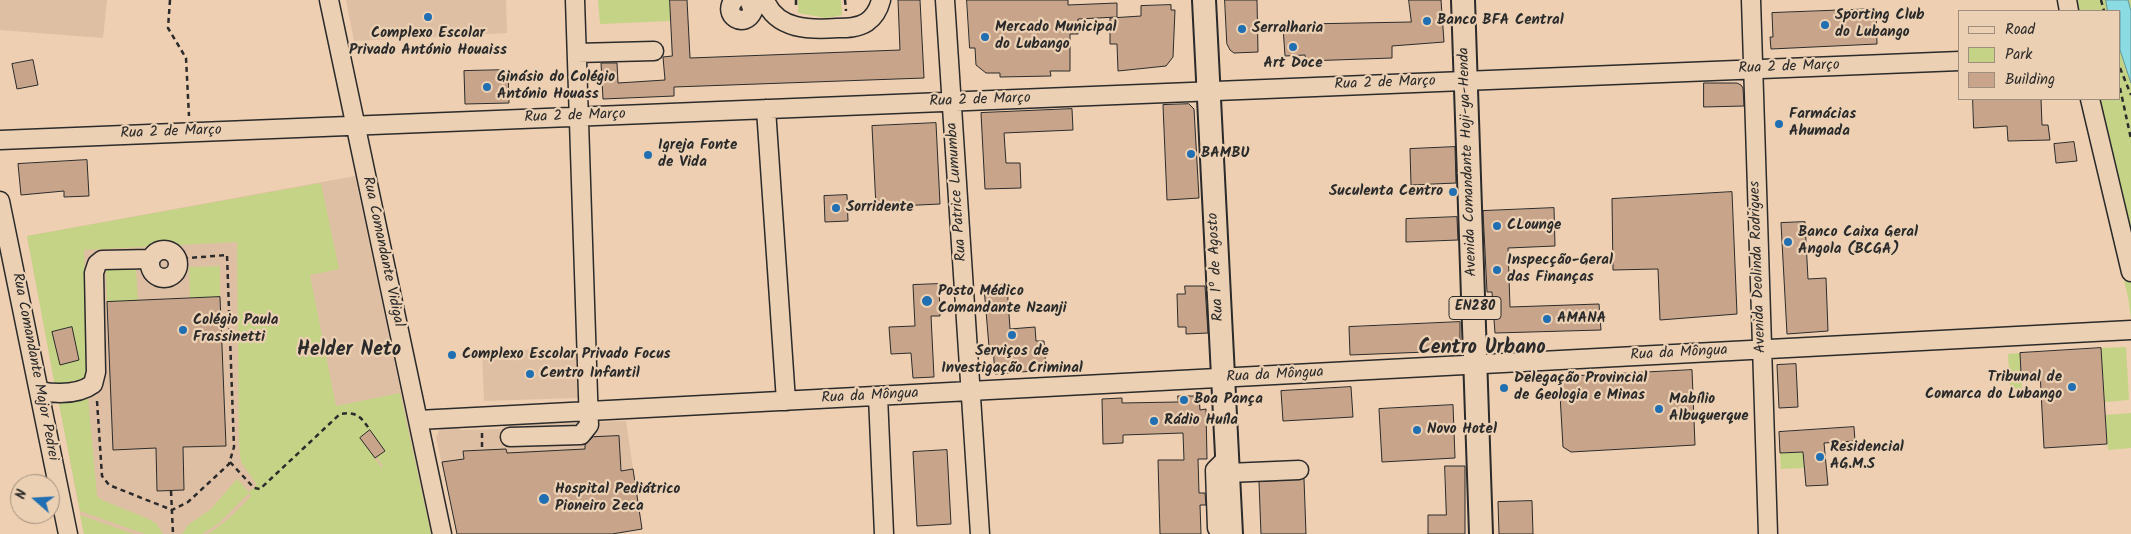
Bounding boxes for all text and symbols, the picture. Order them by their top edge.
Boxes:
place label: Sporting Club do Lubango [1835,7,1925,42]
legend [1958,10,2121,100]
marker: Complexo Escolar Privado António Houaiss [422,11,434,23]
place label: Banco BFA Central [1437,12,1564,30]
marker: Banco BFA Central [1421,15,1433,27]
text: Road [2005,18,2035,42]
place label: Mercado Municipal do Lubango [995,19,1117,54]
marker: Sporting Club do Lubango [1819,19,1831,31]
place label: Serralharia [1252,20,1323,38]
marker: Serralharia [1236,23,1248,35]
place label: Complexo Escolar Privado António Houaiss [349,25,507,60]
marker: Mercado Municipal do Lubango [979,31,991,43]
marker: Art Doce [1287,41,1299,53]
text: Park [2005,43,2032,67]
street label: Avenida Comandante Hoji-ya-Henda [1456,47,1482,277]
place label: Art Doce [1264,55,1322,73]
street label: Rua 2 de Março [1738,57,1840,79]
text: Building [2005,68,2055,92]
place label: Ginásio do Colégio António Houass [497,69,615,104]
street label: Rua 2 de Março [1334,73,1436,95]
marker: Ginásio do Colégio António Houass [481,81,493,93]
street label: Rua 2 de Março [929,90,1031,112]
street label: Rua 2 de Março [524,106,626,128]
place label: Farmácias Ahumada [1789,106,1856,141]
marker: Farmácias Ahumada [1773,118,1785,130]
street label: Rua 2 de Março [120,122,222,144]
street label: Rua Patrice Lumumba [944,122,972,262]
place label: Igreja Fonte de Vida [658,137,737,172]
place label: BAMBU [1201,145,1249,163]
marker: BAMBU [1185,148,1197,160]
marker: Igreja Fonte de Vida [642,149,654,161]
street label: Rua Comandante Vidigal [357,175,407,329]
street label: Avenida Deolinda Rodrigues [1747,181,1771,353]
place label: Suculenta Centro [1329,183,1443,201]
marker: Suculenta Centro [1447,186,1459,198]
place label: Sorridente [846,199,914,217]
marker: Sorridente [830,202,842,214]
street label: Rua 1º de Agosto [1205,212,1229,322]
place label: CLounge [1507,217,1561,235]
marker: CLounge [1491,220,1503,232]
place label: Banco Caixa Geral Angola (BCGA) [1798,224,1918,259]
marker: Banco Caixa Geral Angola (BCGA) [1782,236,1794,248]
place label: Inspecção-Geral das Finanças [1507,252,1613,287]
marker: Inspecção-Geral das Finanças [1491,264,1503,276]
street label: Rua Comandante Major Pedrei [7,272,61,462]
place label: Posto Médico Comandante Nzanji [938,283,1067,318]
marker: Posto Médico Comandante Nzanji [920,294,934,308]
road number: EN280 [1449,296,1501,320]
place label: AMANA [1557,310,1606,328]
place label: Colégio Paula Frassinetti [193,312,278,347]
marker: AMANA [1541,313,1553,325]
marker: Colégio Paula Frassinetti [177,324,189,336]
marker: Serviços de Investigação Criminal [1006,329,1018,341]
district label: Centro Urbano [1418,338,1546,362]
district label: Helder Neto [297,340,401,364]
street label: Rua da Môngua [1630,342,1728,366]
place label: Serviços de Investigação Criminal [941,343,1083,378]
place label: Complexo Escolar Privado Focus [462,346,671,364]
marker: Complexo Escolar Privado Focus [446,349,458,361]
street label: Rua da Môngua [1226,364,1324,388]
place label: Centro Infantil [540,365,640,383]
marker: Centro Infantil [524,368,536,380]
place label: Tribunal de Comarca do Lubango [1925,369,2062,404]
place label: Delegação Provincial de Geologia e Minas [1514,370,1647,405]
marker: Tribunal de Comarca do Lubango [2066,381,2078,393]
marker: Delegação Provincial de Geologia e Minas [1498,382,1510,394]
street label: Rua da Môngua [821,385,919,409]
place label: Boa Pança [1194,391,1263,409]
place label: Mabílio Albuquerque [1669,391,1748,426]
marker: Boa Pança [1178,394,1190,406]
marker: Mabílio Albuquerque [1653,403,1665,415]
place label: Rádio Huíla [1164,412,1238,430]
marker: Rádio Huíla [1148,415,1160,427]
place label: Novo Hotel [1427,421,1497,439]
marker: Novo Hotel [1411,424,1423,436]
place label: Residencial AG.M.S [1830,439,1904,474]
marker: Residencial AG.M.S [1814,451,1826,463]
north arrow [10,474,60,524]
place label: Hospital Pediátrico Pioneiro Zeca [555,481,680,516]
text: N [10,487,34,502]
marker: Hospital Pediátrico Pioneiro Zeca [537,492,551,506]

